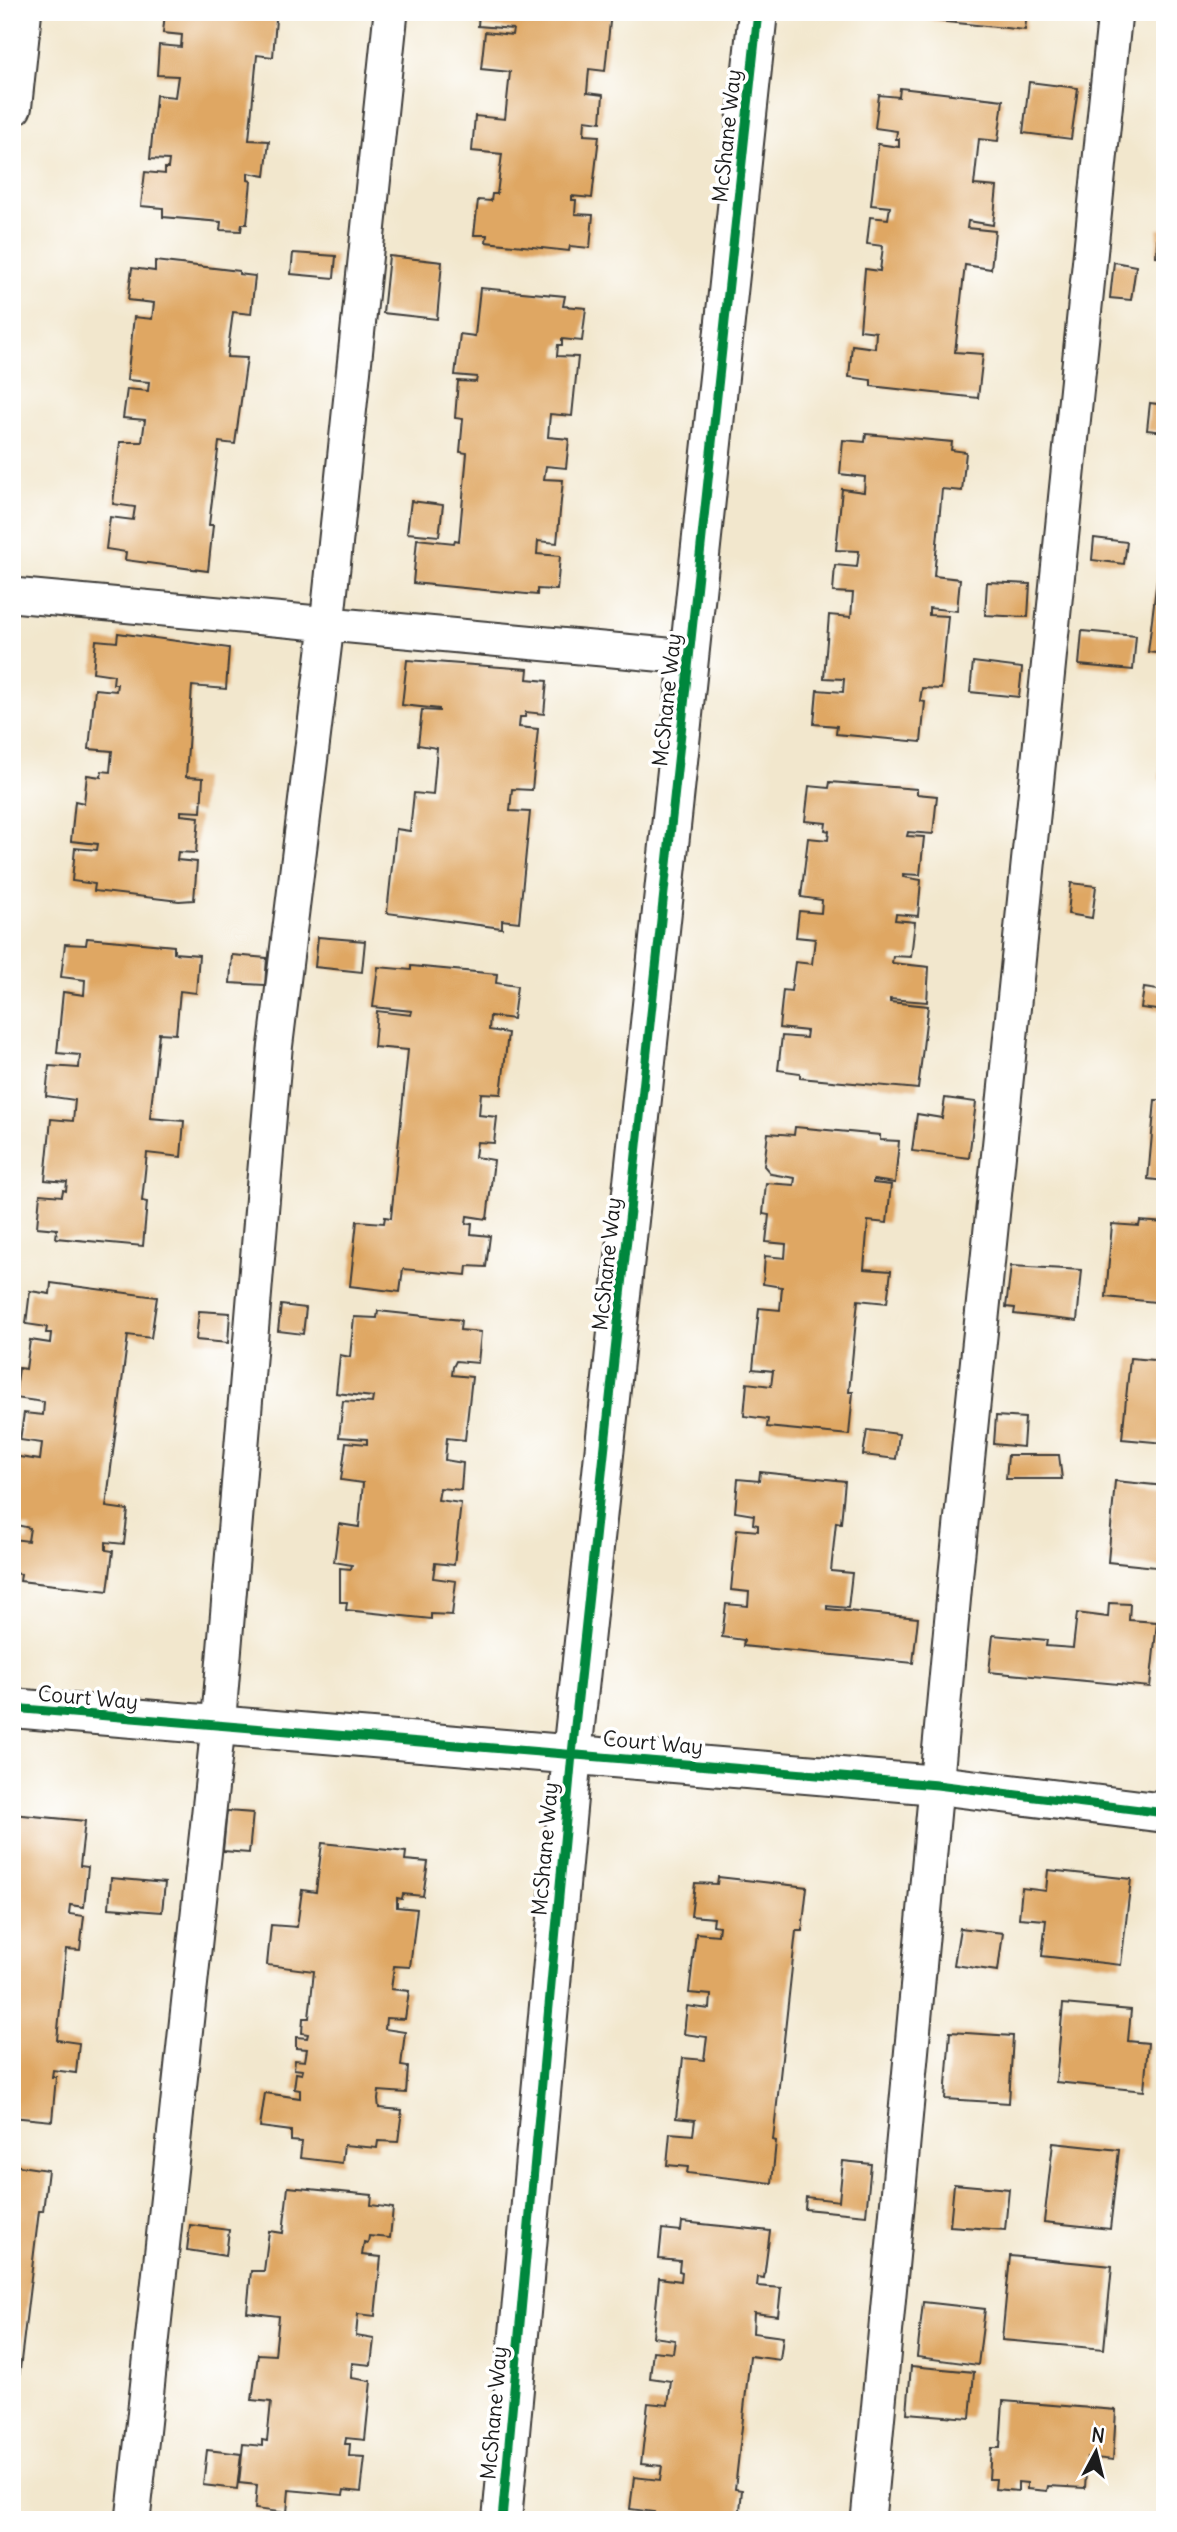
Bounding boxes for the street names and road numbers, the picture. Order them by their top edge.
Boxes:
street label: McShane Way [706,68,747,204]
street label: McShane Way [646,632,687,768]
street label: McShane Way [586,1196,627,1332]
street label: Court Way [37,1680,139,1715]
street label: Court Way [602,1725,704,1760]
street label: McShane Way [525,1781,564,1917]
street label: McShane Way [474,2345,513,2481]

